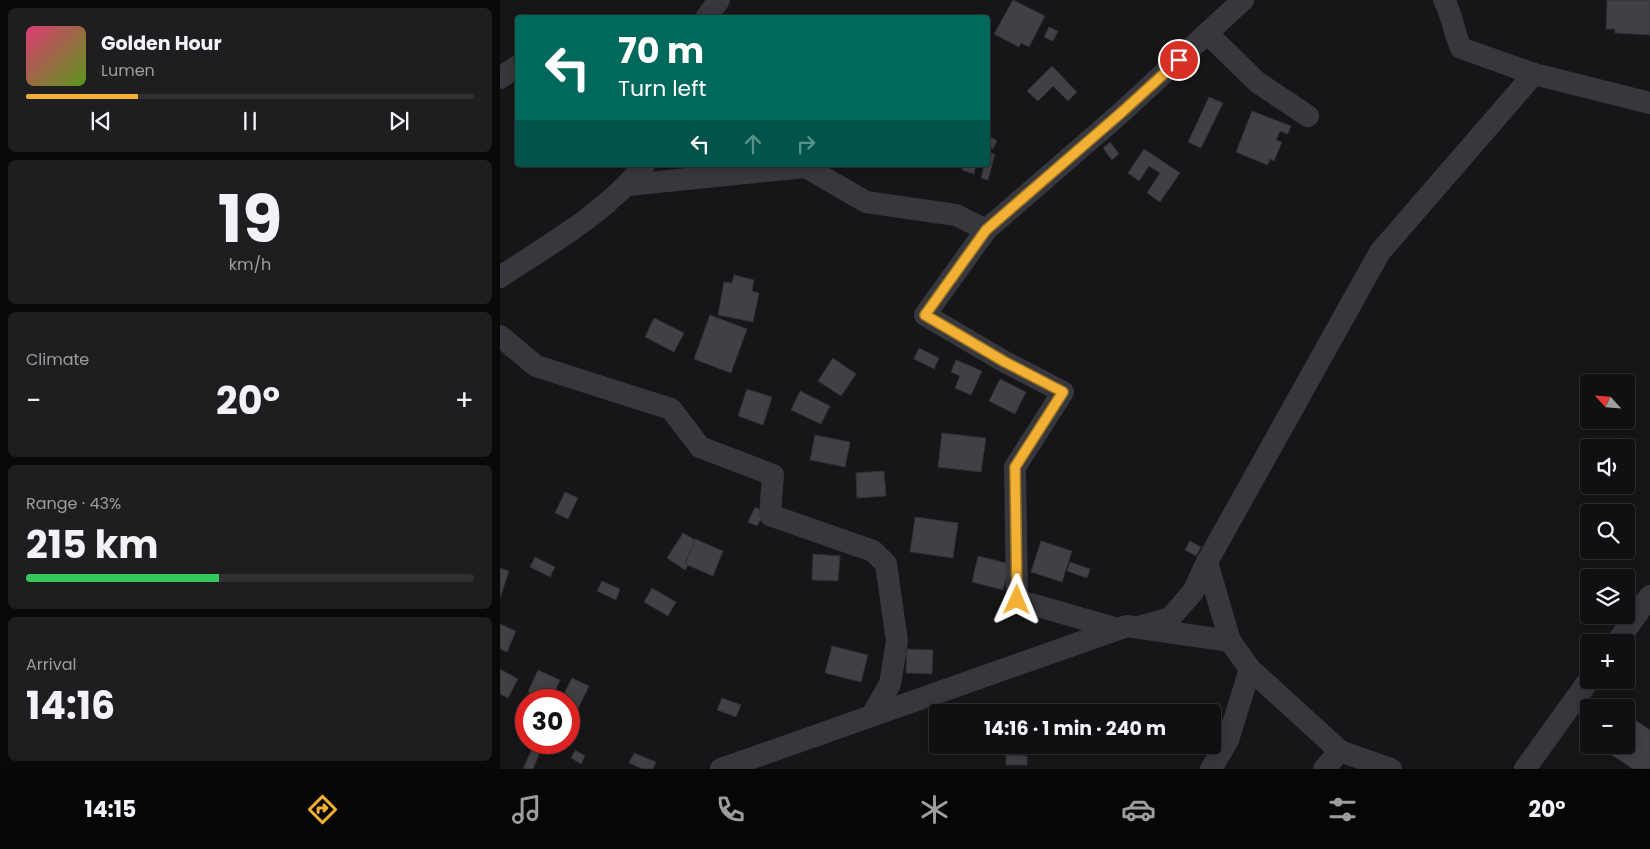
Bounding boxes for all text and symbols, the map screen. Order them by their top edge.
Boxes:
text: 70 m [618,26,704,75]
text: Golden Hour [101,30,222,57]
icon: left [535,35,600,100]
pin [1158,39,1200,81]
icon: arrive [1165,46,1193,74]
text: Lumen [101,59,155,82]
text: Turn left [618,73,706,104]
icon: previous [87,107,115,135]
icon: pause [236,107,264,135]
icon: next [385,107,413,135]
icon: left [686,130,714,158]
icon: ahead [739,130,767,158]
icon: right [792,130,820,158]
text: 19 [218,174,282,265]
text: km/h [229,253,271,276]
text: Climate [26,348,89,371]
text: 20° [216,374,280,427]
north arrow [1580,374,1635,429]
map controls [1580,374,1635,754]
text: − [26,381,41,420]
text: + [455,381,474,420]
button: sound [1580,439,1635,494]
text: Range · 43% [26,492,121,515]
button: search [1580,504,1635,559]
text: 215 km [26,518,158,571]
button: layers [1580,569,1635,624]
position arrow [990,573,1042,625]
button: + [1580,634,1635,689]
text: Arrival [26,653,76,676]
text: 14:16 [26,679,115,732]
speed limit sign: 30 [515,689,580,754]
button: − [1580,699,1635,754]
text: 14:16 · 1 min · 240 m [984,715,1166,742]
icon: directions [305,792,340,827]
icon: music [509,792,544,827]
icon: phone [713,792,748,827]
icon: climate [917,792,952,827]
icon: car [1121,792,1156,827]
icon: filters [1325,792,1360,827]
text: 14:15 [84,794,136,825]
text: 20° [1528,794,1566,825]

